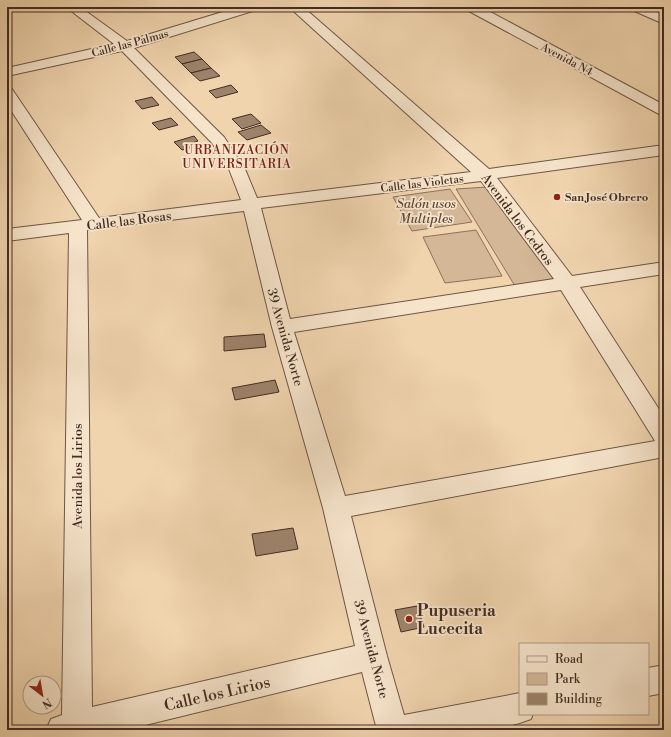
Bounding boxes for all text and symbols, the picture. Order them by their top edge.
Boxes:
street label: Calle las Palmas [90,27,170,61]
street label: Avenida N4 [537,40,595,80]
district label: URBANIZACIÓN UNIVERSITARIA [182,141,292,172]
street label: Avenida los Cedros [477,170,557,269]
street label: Calle las Violetas [380,172,465,196]
place label: San José Obrero [565,191,648,205]
marker: San José Obrero [552,192,562,202]
park label: Salón usos Multiples [396,196,456,227]
street label: Calle las Rosas [86,208,173,234]
street label: 39 Avenida Norte [263,286,307,389]
street label: Avenida los Lirios [70,423,86,530]
street label: 39 Avenida Norte [350,598,392,701]
place label: Pupuseria Lucecita [417,601,496,639]
marker: Pupuseria Lucecita [404,614,414,624]
legend [519,643,649,715]
text: Road [555,652,583,667]
street label: Calle los Lirios [162,672,272,716]
text: Park [555,672,581,687]
north arrow [22,675,62,715]
text: Building [554,692,603,707]
text: N [39,694,54,711]

